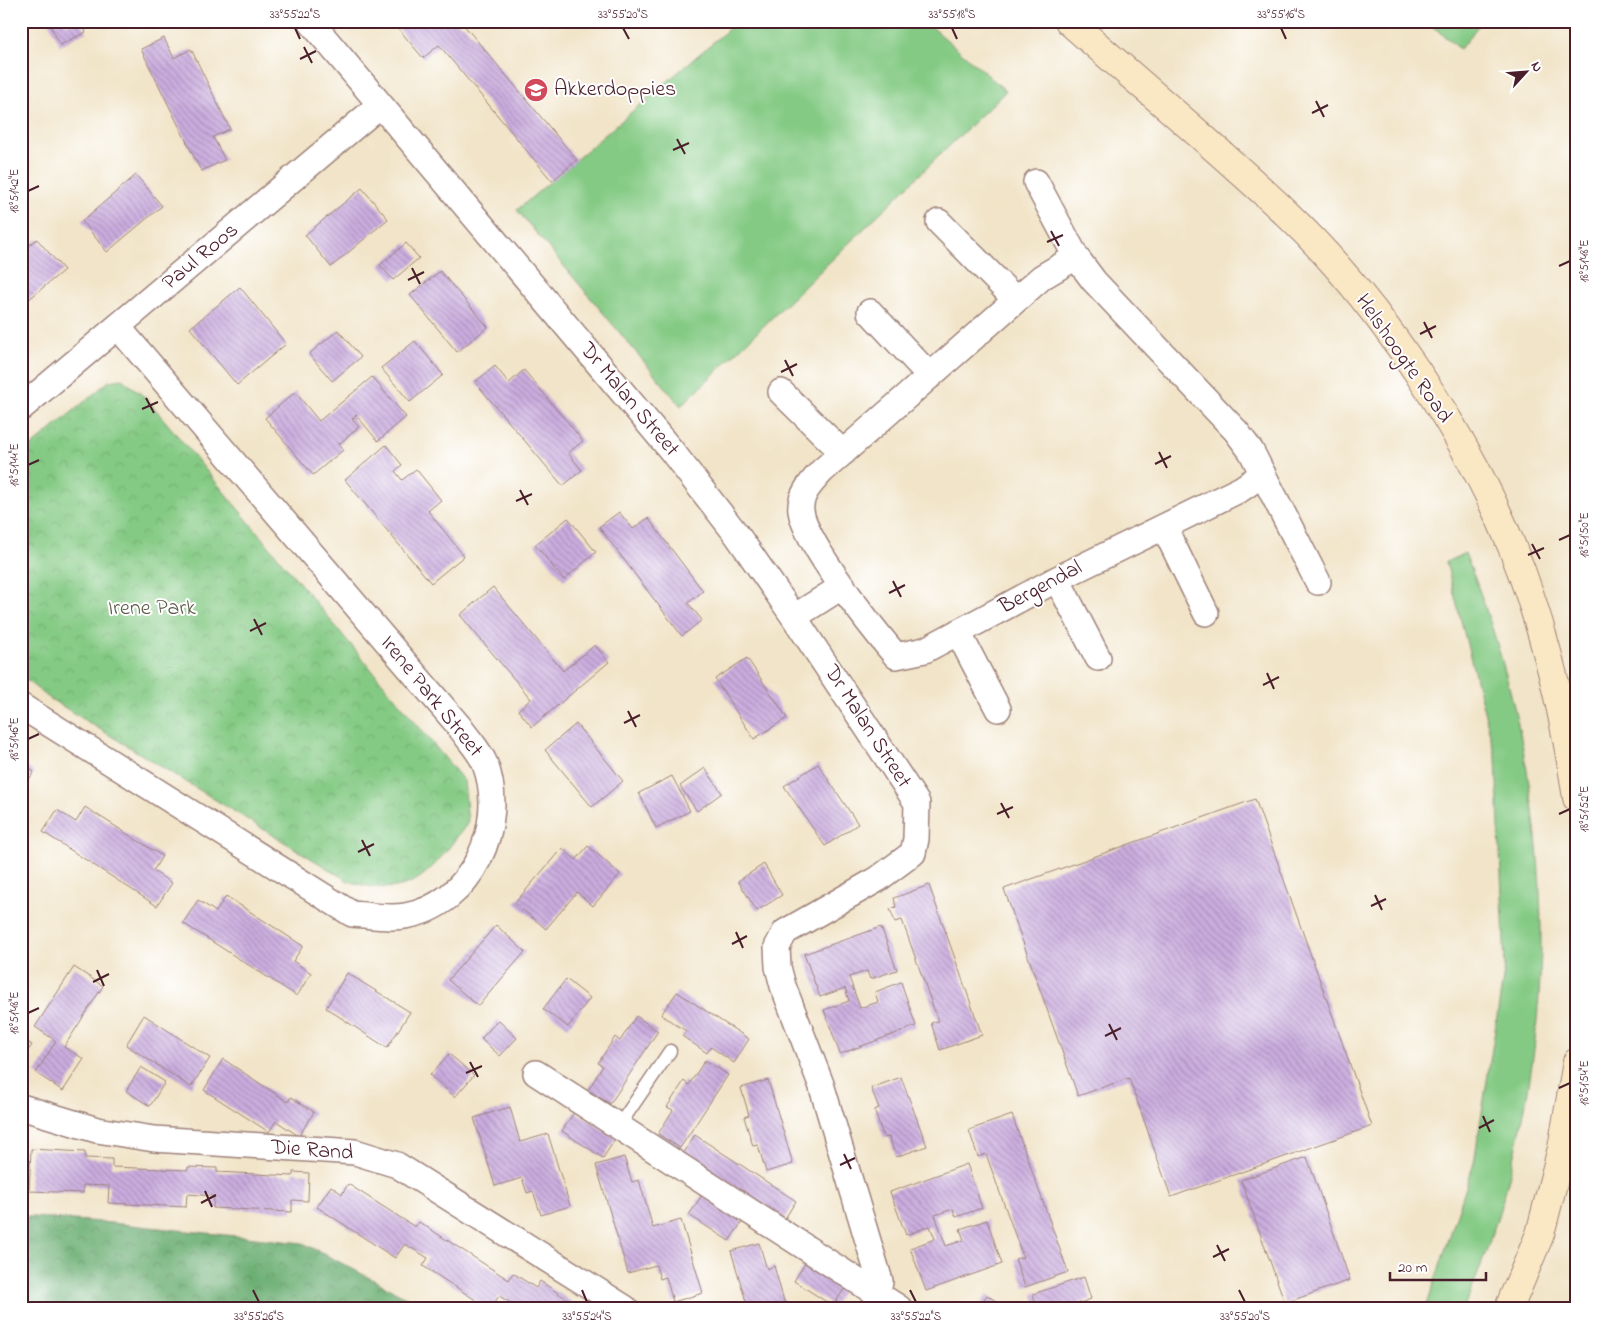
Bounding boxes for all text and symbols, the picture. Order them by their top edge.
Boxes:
text: 33°55'22"S [270,6,321,24]
text: 33°55'20"S [598,6,648,24]
text: 33°55'18"S [929,6,976,24]
text: 33°55'16"S [1257,6,1305,24]
north arrow [1500,48,1550,98]
text: N [1525,58,1548,76]
place label: Akkerdoppies [554,74,676,106]
school or university icon: Akkerdoppies [523,77,549,103]
text: 18°51'42"E [6,169,24,213]
street label: Paul Roos [156,215,246,299]
text: 18°51'48"E [1576,240,1594,283]
street label: Helshoogte Road [1346,288,1460,431]
street label: Dr Malan Street [571,335,687,465]
text: 18°51'44"E [6,443,24,487]
text: 18°51'50"E [1576,512,1594,558]
street label: Bergendal [993,553,1089,625]
park label: Irene Park [108,593,196,625]
street label: Irene Park Street [372,629,491,765]
street label: Dr Malan Street [815,658,919,795]
text: 18°51'46"E [6,717,24,761]
text: 18°51'52"E [1576,786,1594,832]
text: 18°51'48"E [6,992,24,1035]
text: 18°51'54"E [1576,1060,1594,1106]
street label: Die Rand [269,1132,354,1170]
scale bar [1390,1249,1487,1281]
text: 20 m [1398,1257,1428,1279]
text: 33°55'26"S [234,1308,284,1326]
text: 33°55'24"S [562,1308,612,1326]
text: 33°55'22"S [891,1308,942,1326]
text: 33°55'20"S [1220,1308,1270,1326]

